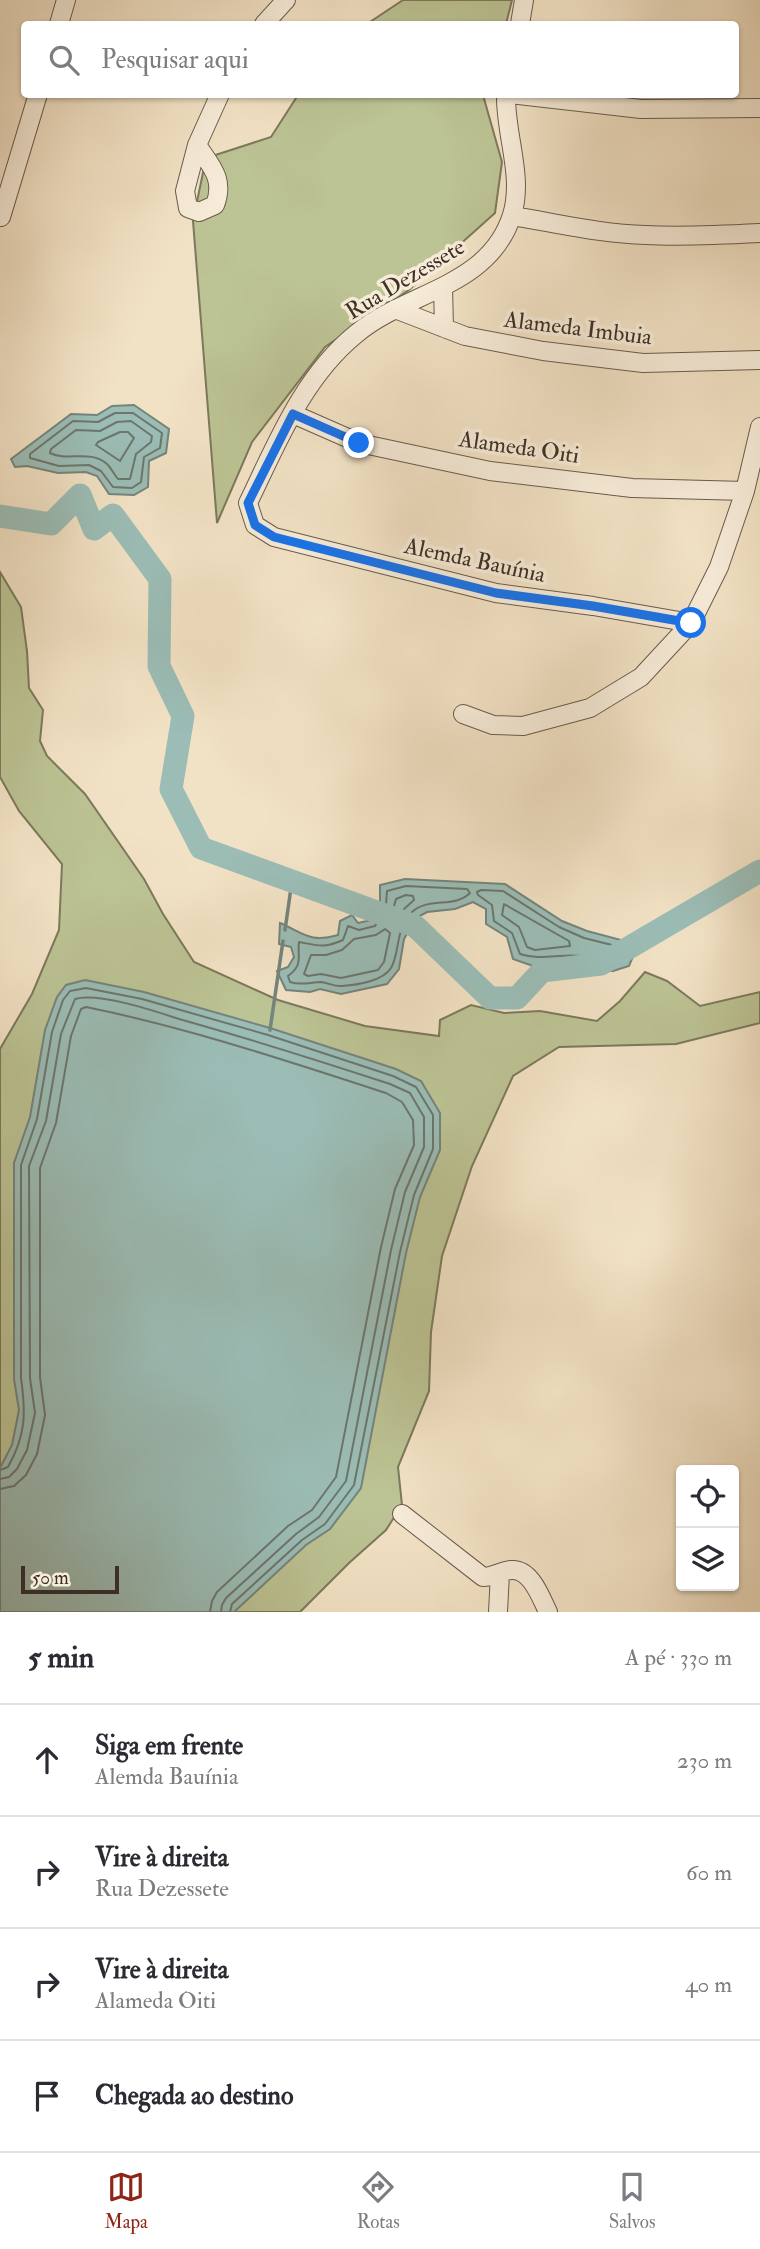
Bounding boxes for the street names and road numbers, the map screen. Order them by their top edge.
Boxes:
street label: Rua Dezessete [340,232,470,326]
street label: Alameda Imbuia [501,304,654,352]
street label: Alameda Oiti [456,424,581,470]
street label: Alemda Bauínia [401,531,549,589]

